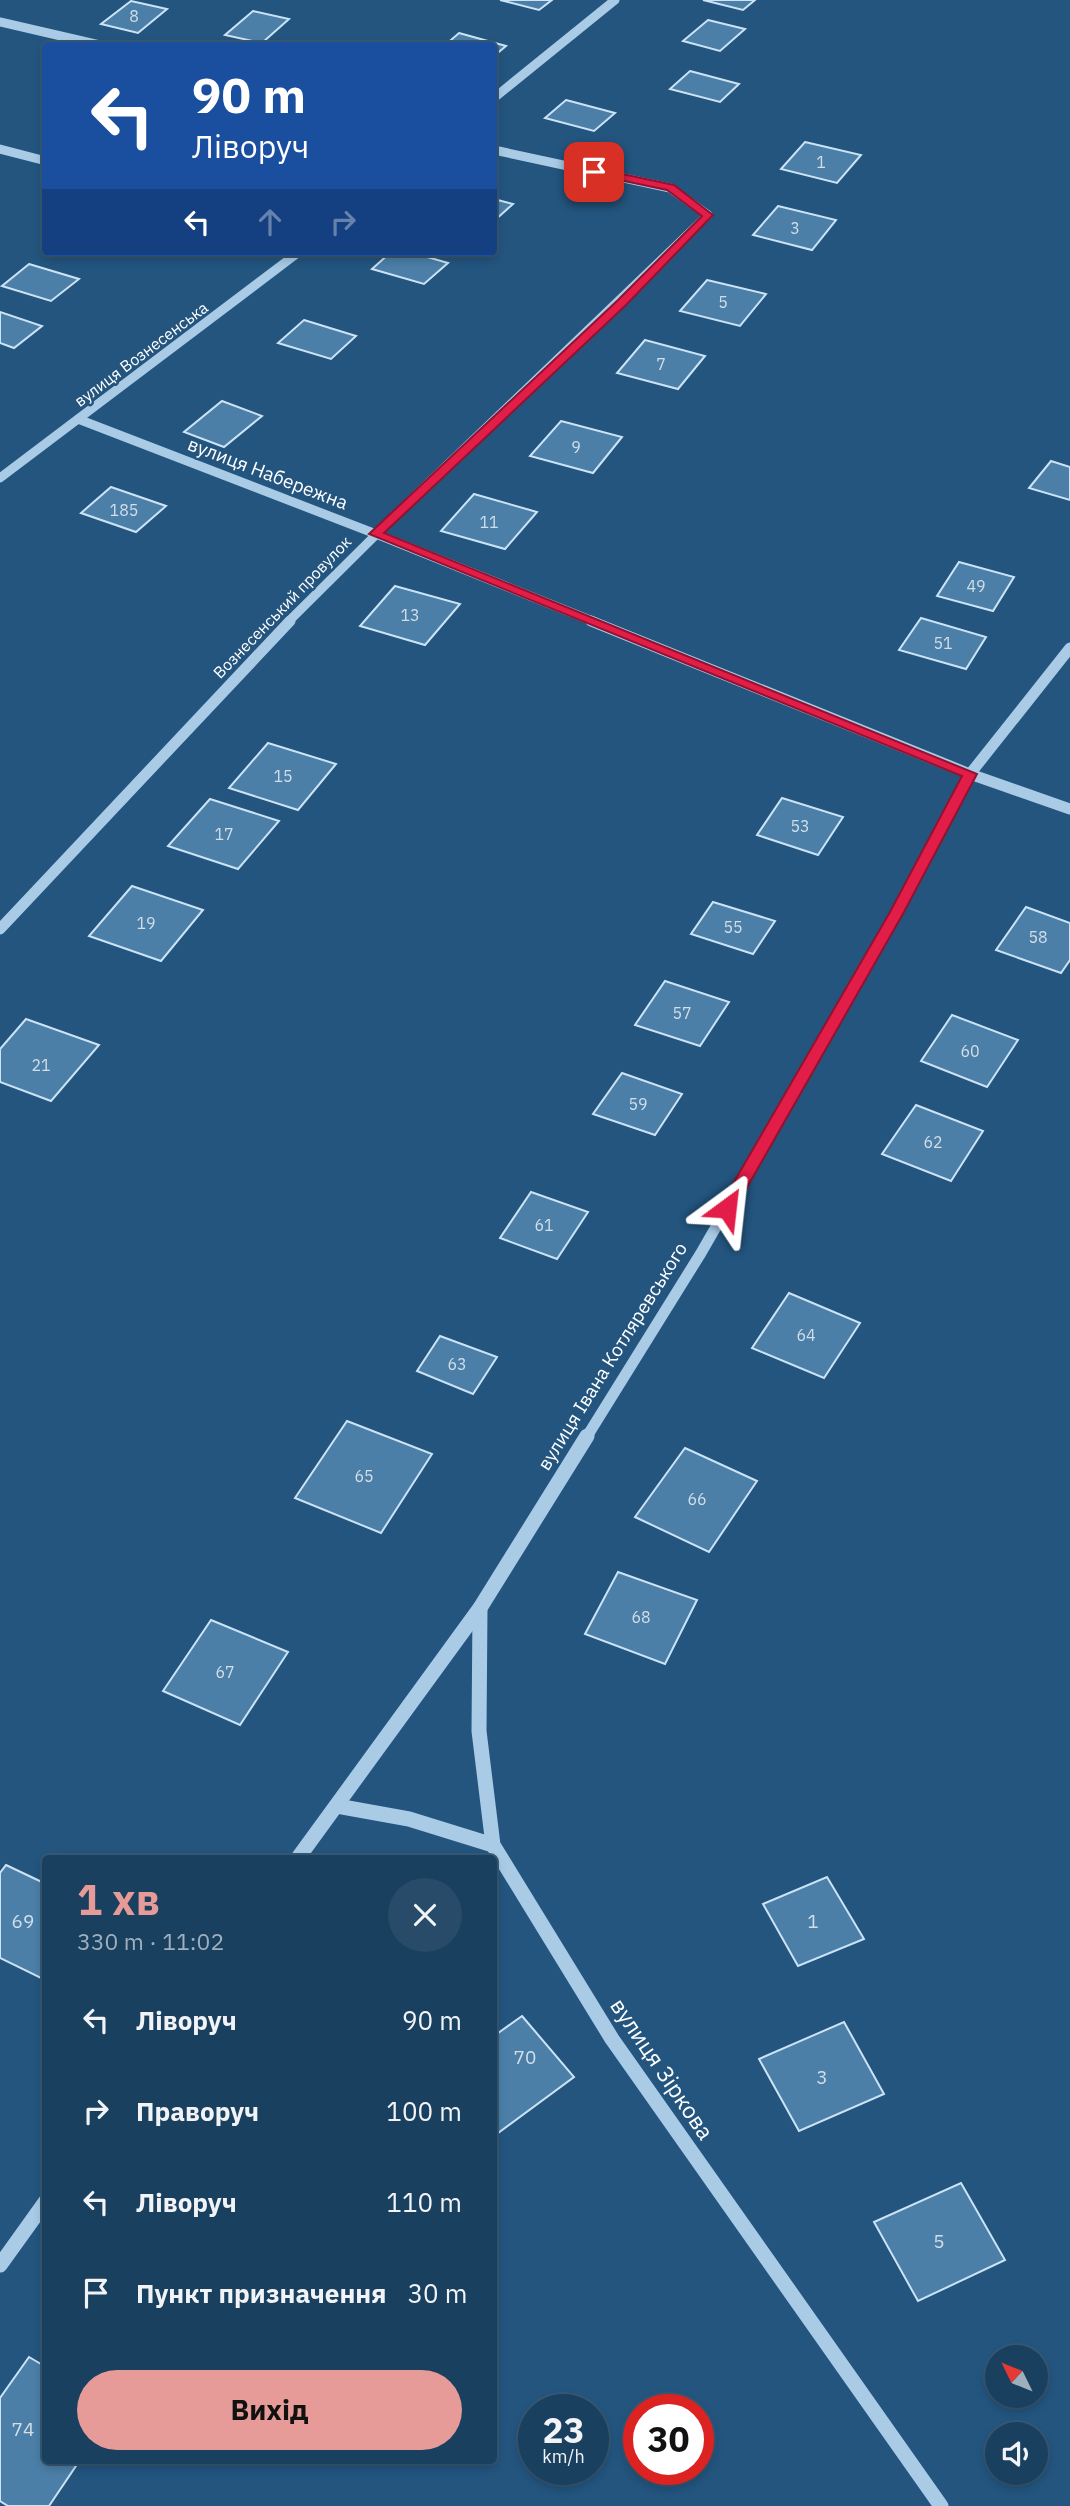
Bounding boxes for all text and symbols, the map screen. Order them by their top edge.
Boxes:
house number: 8 [129,6,139,26]
text: 90 m [192,63,306,126]
icon: left [77,70,168,161]
text: Ліворуч [192,125,309,167]
pin [564,142,624,202]
house number: 1 [816,152,826,172]
icon: arrive [575,153,613,191]
icon: left [178,203,216,241]
icon: ahead [251,203,289,241]
icon: right [324,203,362,241]
house number: 3 [790,218,800,238]
house number: 5 [718,292,728,312]
street label: вулиця Вознесенська [70,297,212,411]
house number: 7 [656,354,666,374]
street label: вулиця Набережна [185,431,351,515]
house number: 9 [571,437,581,457]
house number: 185 [110,500,138,520]
house number: 11 [479,512,499,532]
street label: Вознесенський провулок [209,532,355,682]
house number: 49 [966,576,986,596]
house number: 13 [400,605,420,625]
house number: 51 [933,633,953,653]
house number: 15 [273,766,293,786]
house number: 53 [790,816,810,836]
house number: 17 [214,824,234,844]
house number: 19 [136,913,156,933]
house number: 55 [723,917,743,937]
house number: 58 [1028,927,1048,947]
house number: 57 [672,1003,692,1023]
house number: 60 [960,1041,980,1061]
house number: 21 [31,1055,51,1075]
house number: 59 [628,1094,648,1114]
house number: 62 [923,1132,943,1152]
position arrow [690,1171,764,1245]
house number: 61 [534,1215,554,1235]
street label: вулиця Івана Котляревського [532,1238,692,1474]
house number: 64 [796,1325,816,1345]
house number: 63 [447,1354,467,1374]
house number: 65 [354,1466,374,1486]
house number: 66 [687,1489,707,1509]
house number: 68 [631,1607,651,1627]
house number: 67 [215,1662,235,1682]
text: 1 хв [77,1872,160,1927]
button: close [388,1878,462,1952]
house number: 69 [12,1909,34,1933]
house number: 1 [807,1909,819,1933]
text: 330 m · 11:02 [77,1926,224,1956]
street label: вулиця Зіркова [604,1992,721,2145]
icon: left [77,2001,115,2039]
text: Ліворуч [136,2003,237,2037]
text: 90 m [402,2003,462,2037]
house number: 70 [514,2045,536,2069]
house number: 3 [816,2065,828,2089]
icon: right [77,2092,115,2130]
text: Праворуч [136,2094,259,2128]
text: 100 m [386,2094,462,2128]
icon: left [77,2183,115,2221]
text: Ліворуч [136,2185,237,2219]
text: 110 m [386,2185,462,2219]
house number: 5 [933,2229,945,2253]
icon: arrive [77,2274,115,2312]
text: Пункт призначення [136,2276,386,2310]
text: 30 m [407,2276,468,2310]
north arrow [985,2345,1048,2408]
map controls [985,2345,1048,2485]
button: Вихід [77,2370,462,2450]
speed limit sign: 30 [623,2394,714,2485]
text: 23 [542,2407,585,2453]
house number: 74 [12,2417,34,2441]
button: sound [985,2422,1048,2485]
text: km/h [542,2445,585,2468]

